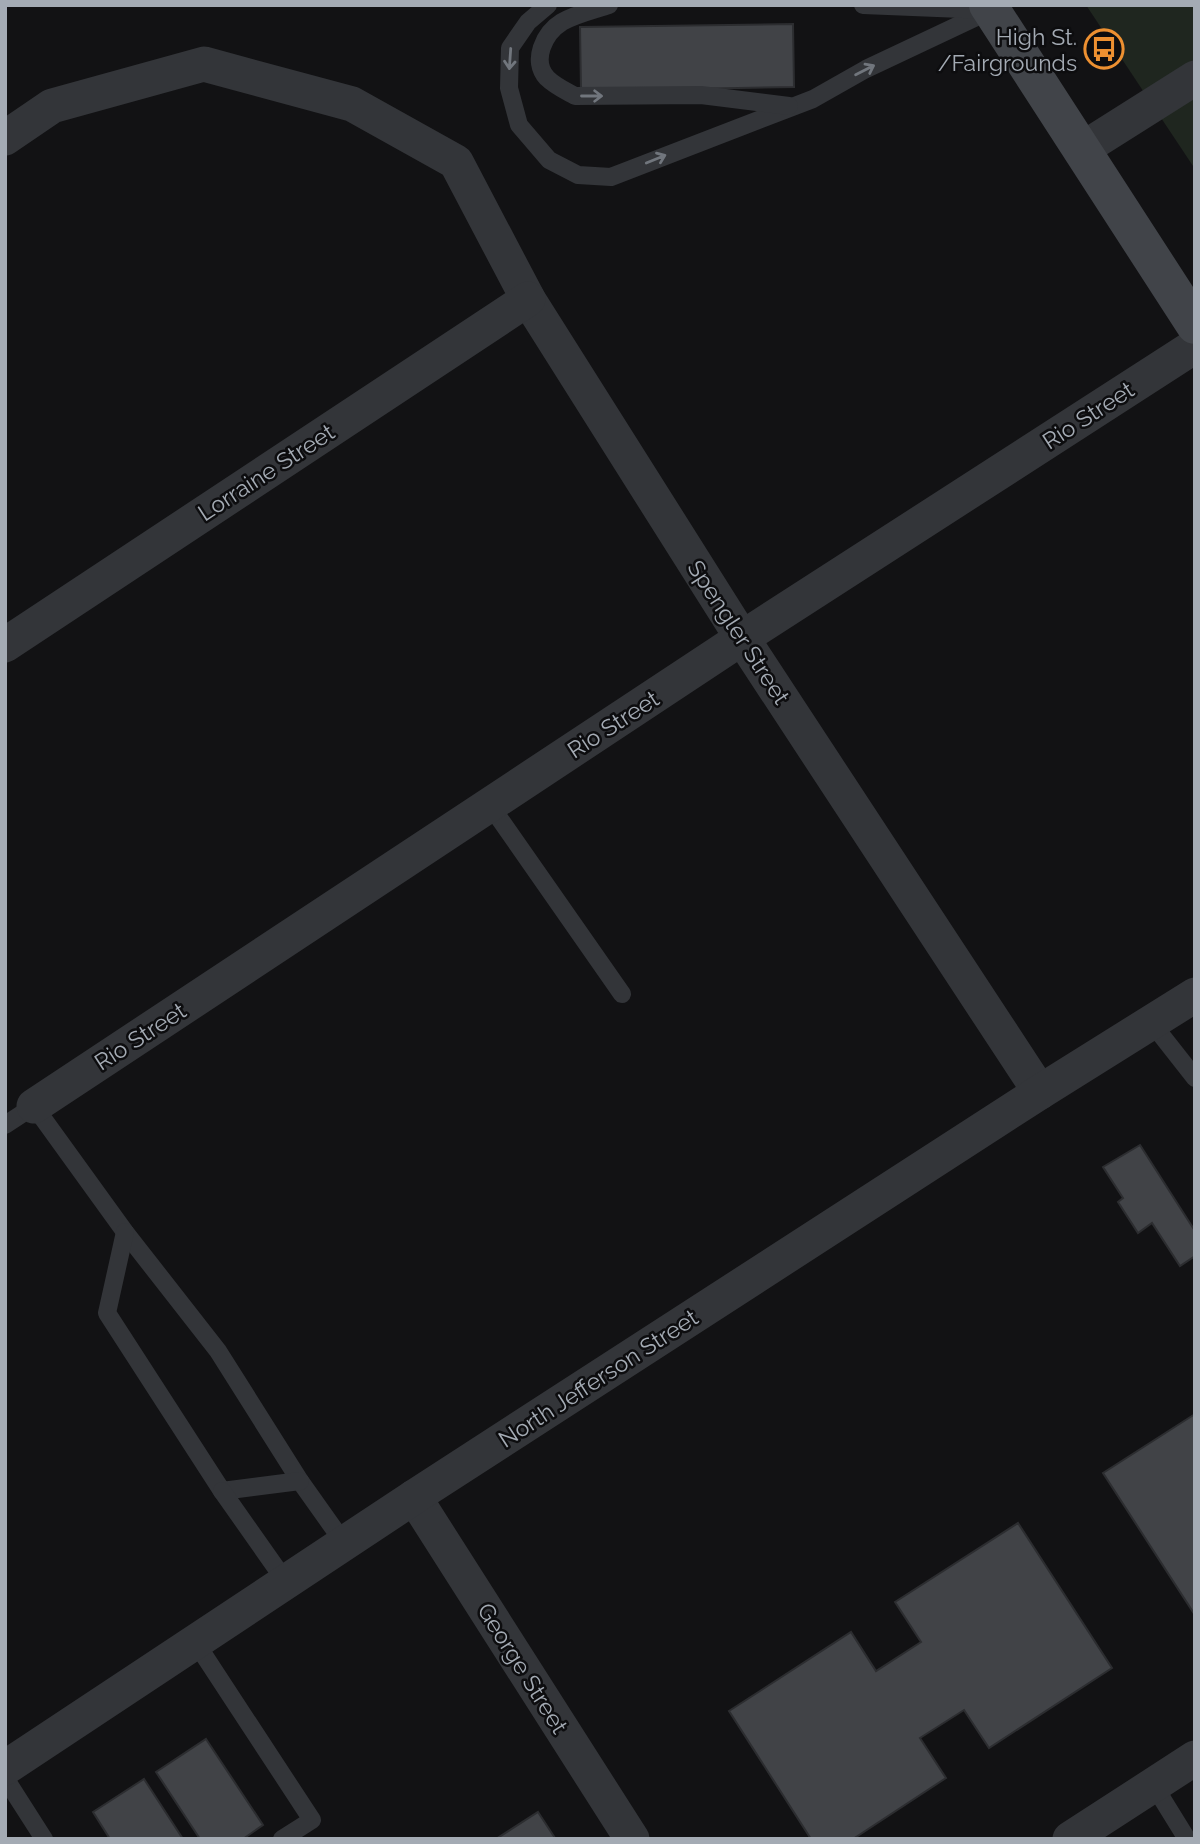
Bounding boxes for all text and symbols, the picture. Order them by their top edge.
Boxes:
place label: High St. /Fairgrounds [938,23,1077,76]
bus stop icon: High St. /Fairgrounds [1083,28,1125,70]
one-way arrow [504,47,517,70]
one-way arrow [854,63,875,77]
one-way arrow [580,89,603,103]
one-way arrow [644,151,666,164]
street label: Rio Street [1037,375,1139,454]
street label: Lorraine Street [193,418,339,526]
street label: Spengler Street [682,555,796,709]
street label: Rio Street [562,684,664,763]
street label: Rio Street [89,996,191,1075]
street label: North Jefferson Street [493,1303,703,1453]
street label: George Street [472,1598,574,1738]

